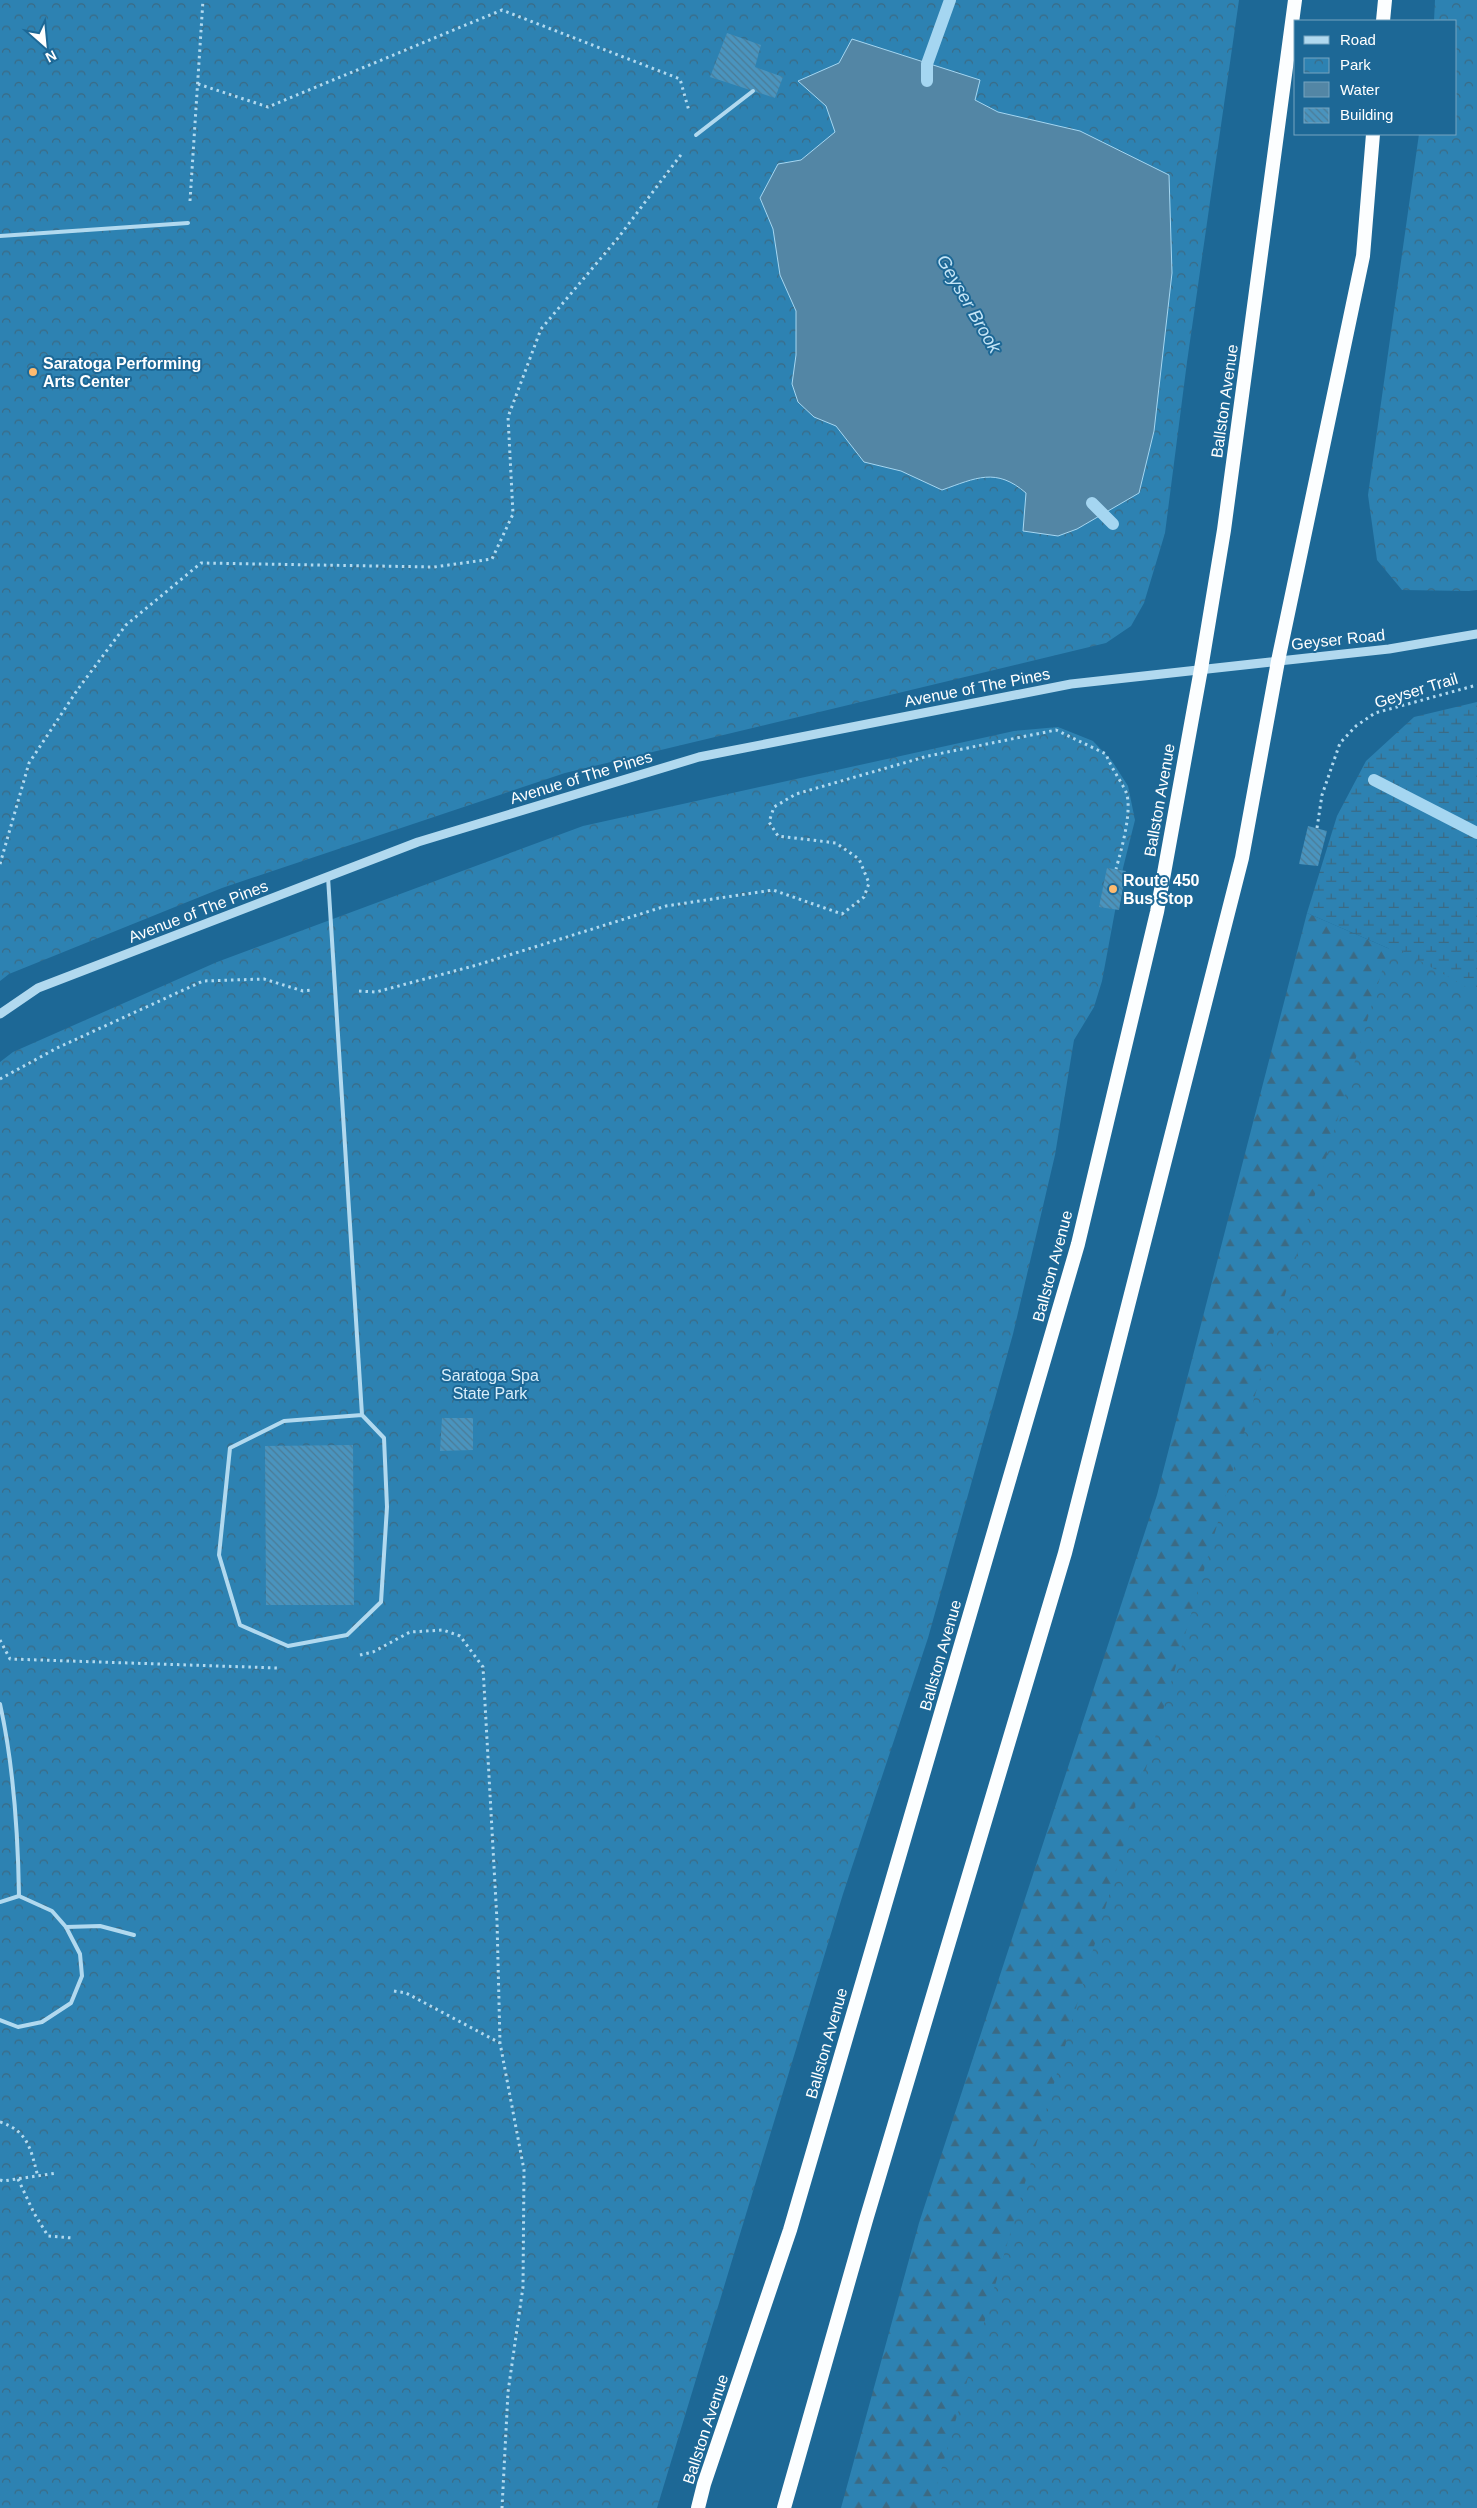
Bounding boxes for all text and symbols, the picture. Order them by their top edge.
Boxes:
north arrow [20,20,70,70]
legend [1294,20,1457,135]
text: Road [1340,31,1376,48]
text: N [43,47,59,66]
text: Park [1340,56,1371,73]
text: Water [1340,81,1379,98]
text: Building [1340,106,1393,123]
water label: Geyser Brook [933,251,1006,358]
street label: Ballston Avenue [1208,343,1241,459]
place label: Saratoga Performing Arts Center [43,355,201,390]
marker: Saratoga Performing Arts Center [27,366,39,378]
street label: Geyser Road [1290,626,1386,653]
street label: Avenue of The Pines [903,665,1051,710]
street label: Geyser Trail [1372,670,1460,711]
street label: Ballston Avenue [1141,742,1178,858]
street label: Avenue of The Pines [508,748,654,807]
place label: Route 450 Bus Stop [1123,872,1200,907]
street label: Avenue of The Pines [126,877,270,946]
marker: Route 450 Bus Stop [1107,883,1119,895]
street label: Ballston Avenue [1029,1209,1076,1324]
park label: Saratoga Spa State Park [441,1367,539,1402]
street label: Ballston Avenue [917,1598,964,1712]
street label: Ballston Avenue [803,1986,850,2100]
street label: Ballston Avenue [680,2372,731,2486]

